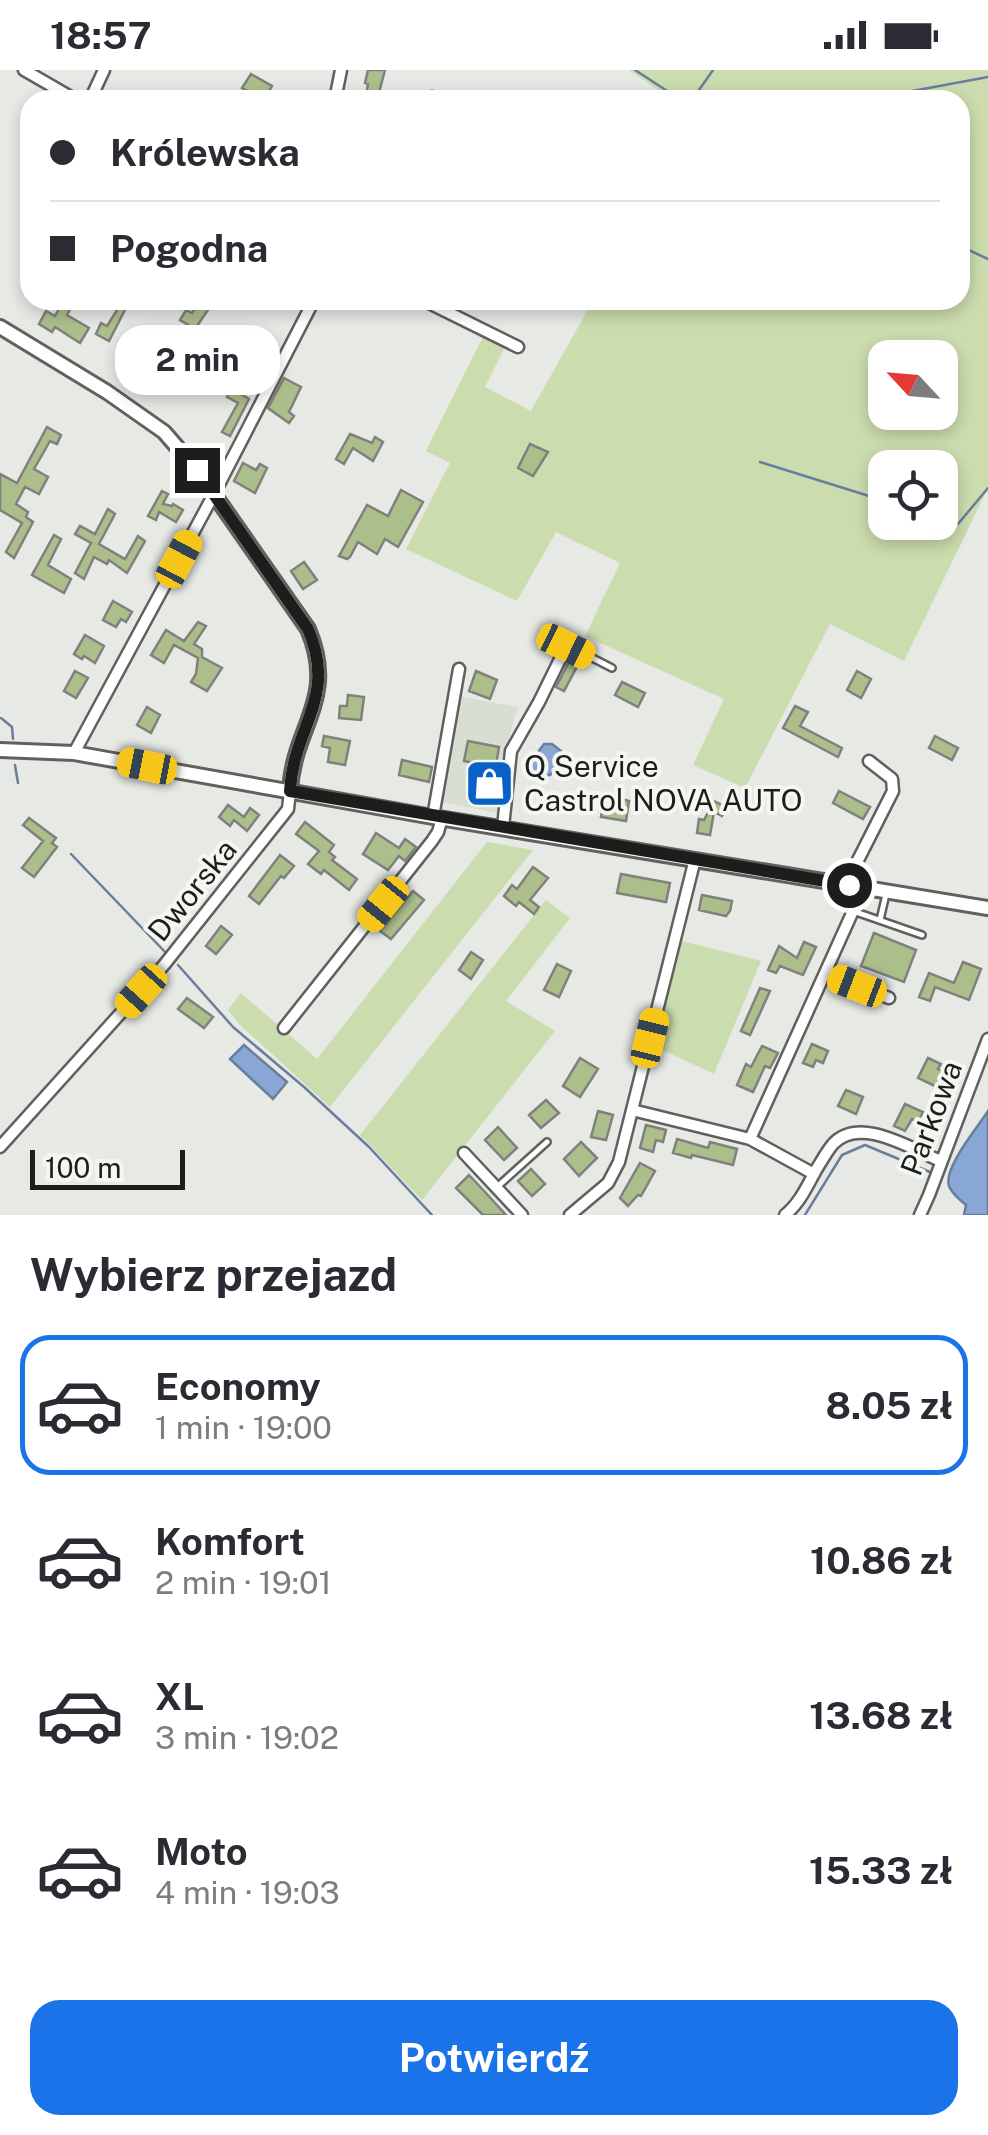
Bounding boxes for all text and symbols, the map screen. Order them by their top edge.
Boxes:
text: 18:57 [50,13,151,58]
text: Królewska [110,130,300,175]
text: Pogodna [110,226,268,271]
callout: 2 min [114,325,280,395]
north arrow [868,340,958,430]
map controls [868,340,958,540]
text: 2 min [156,341,239,378]
route end [175,448,220,493]
button: locate [868,450,958,540]
car [152,525,206,593]
car [532,619,600,673]
car [115,746,179,786]
place label: Q Service Castrol NOVA AUTO [524,748,803,818]
shop icon: Q Service Castrol NOVA AUTO [463,757,515,809]
street label: Dworska [140,832,244,948]
route start [827,863,872,908]
car [352,871,414,937]
car [110,959,172,1023]
car [824,961,890,1011]
car [628,1005,672,1071]
street label: Parkowa [893,1056,969,1180]
scale bar [30,1145,185,1190]
text: 100 m [45,1151,122,1184]
text: Wybierz przejazd [30,1248,397,1301]
icon: car [35,1360,125,1450]
text: Economy [155,1364,321,1409]
text: 8.05 zł [826,1383,953,1428]
text: 1 min · 19:00 [155,1409,332,1446]
icon: car [35,1515,125,1605]
text: Komfort [155,1519,305,1564]
text: 10.86 zł [810,1538,953,1583]
text: 2 min · 19:01 [155,1564,332,1601]
icon: car [35,1670,125,1760]
text: XL [155,1674,204,1719]
text: 13.68 zł [809,1693,953,1738]
text: 3 min · 19:02 [155,1719,339,1756]
icon: car [35,1825,125,1915]
text: Moto [155,1829,248,1874]
text: 15.33 zł [809,1848,953,1893]
text: 4 min · 19:03 [155,1874,340,1911]
button: Potwierdź [30,2000,958,2115]

